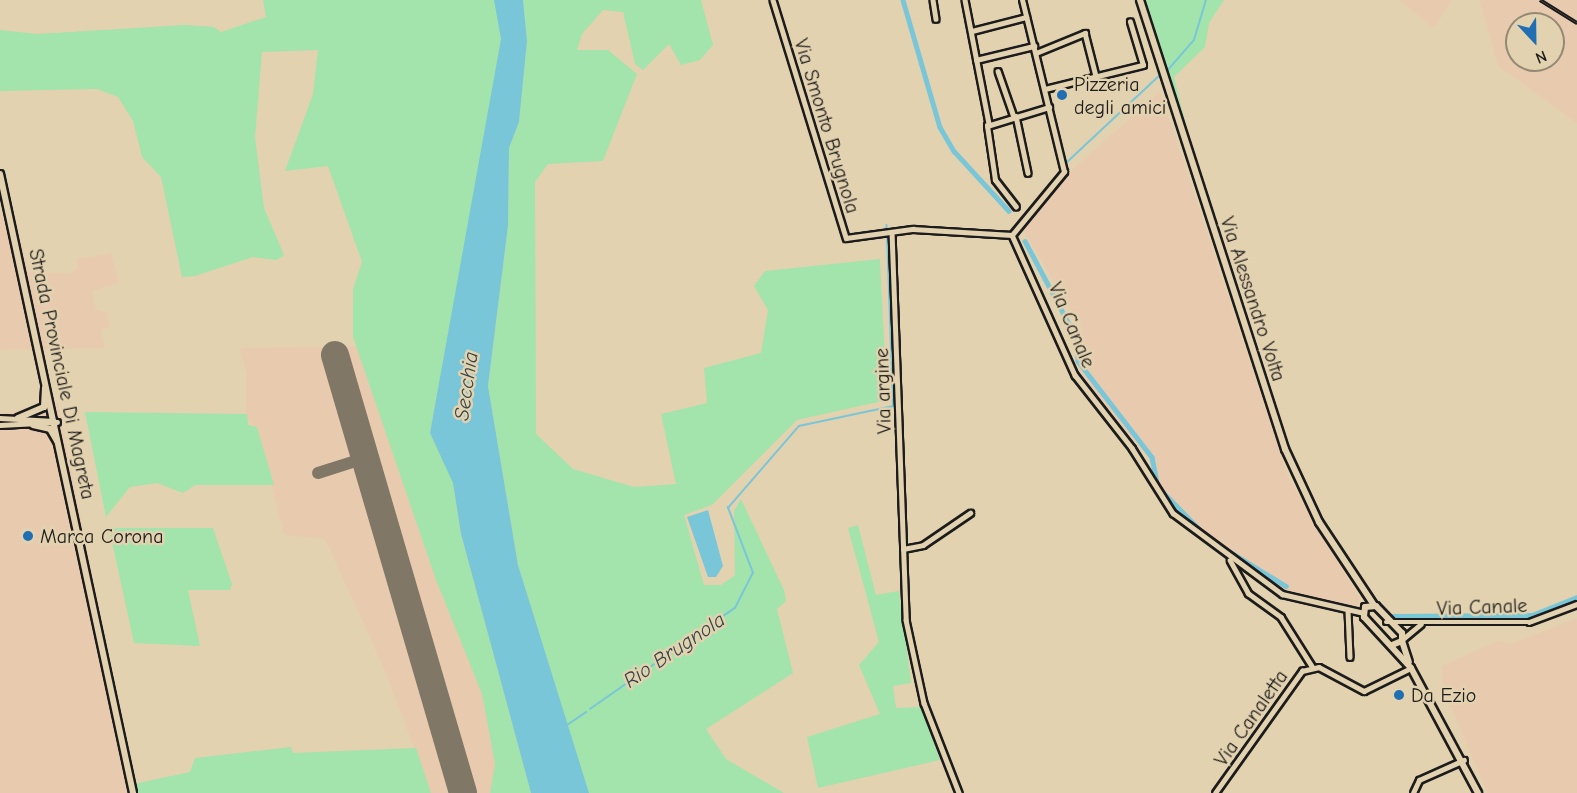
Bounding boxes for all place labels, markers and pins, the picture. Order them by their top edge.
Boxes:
place label: Pizzeria degli amici [1074,72,1166,119]
marker: Pizzeria degli amici [1055,88,1069,102]
place label: Marca Corona [40,524,163,548]
marker: Marca Corona [21,529,35,543]
place label: Da Ezio [1411,683,1476,707]
marker: Da Ezio [1392,688,1406,702]

